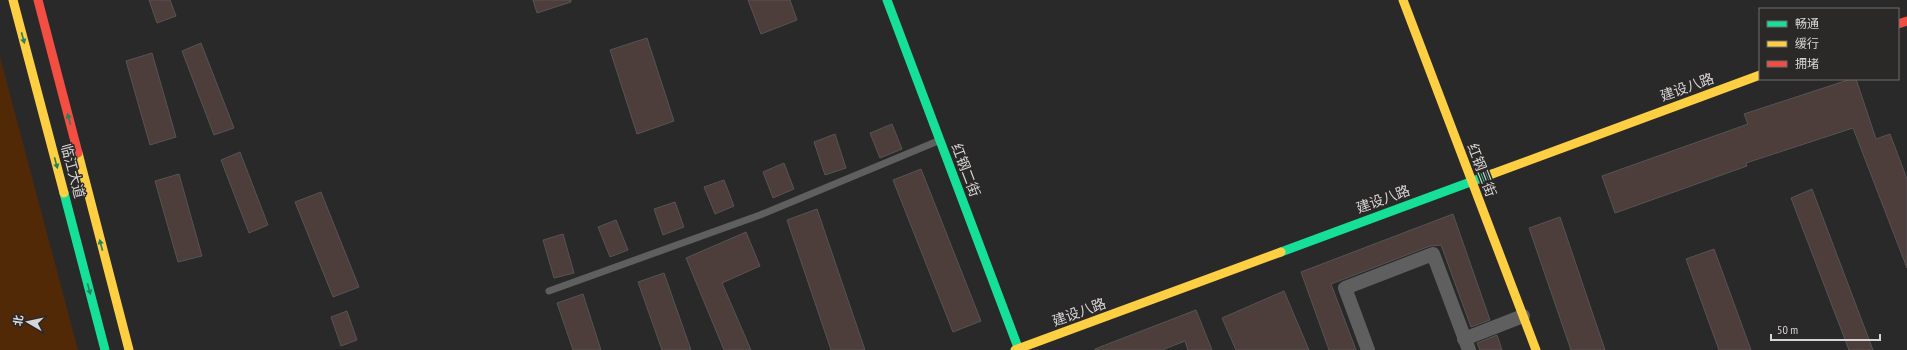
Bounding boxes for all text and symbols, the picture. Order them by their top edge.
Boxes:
legend [1759,8,1899,80]
text: 畅通 [1795,16,1819,31]
one-way arrow [21,31,27,44]
text: 缓行 [1795,36,1819,51]
text: 拥堵 [1795,56,1819,71]
street label: 建设八路 [1658,69,1716,105]
one-way arrow [65,112,71,125]
street label: 红钢二街 [948,141,984,199]
street label: 红钢三街 [1464,141,1500,199]
street label: 临江大道 [57,142,89,200]
one-way arrow [54,157,60,170]
street label: 建设八路 [1354,181,1412,217]
one-way arrow [98,238,104,251]
one-way arrow [87,283,93,295]
street label: 建设八路 [1050,294,1108,330]
north arrow [8,302,48,342]
text: 北 [10,314,26,327]
scale bar [1771,316,1880,342]
text: 50 m [1777,322,1798,337]

